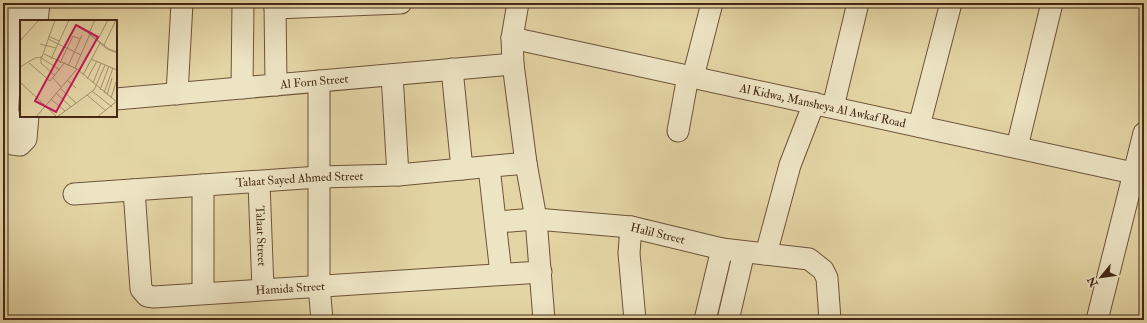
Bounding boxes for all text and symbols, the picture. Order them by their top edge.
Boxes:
inset map [20,20,117,117]
street label: Al Forn Street [279,71,349,92]
street label: Al Kidwa, Mansheya Al Awkaf Road [737,80,907,131]
street label: Talaat Sayed Ahmed Street [235,168,364,190]
street label: Talaat Street [252,205,270,267]
street label: Halil Street [629,220,687,247]
north arrow [1081,257,1121,297]
text: N [1084,273,1101,290]
street label: Hamida Street [255,278,325,298]

